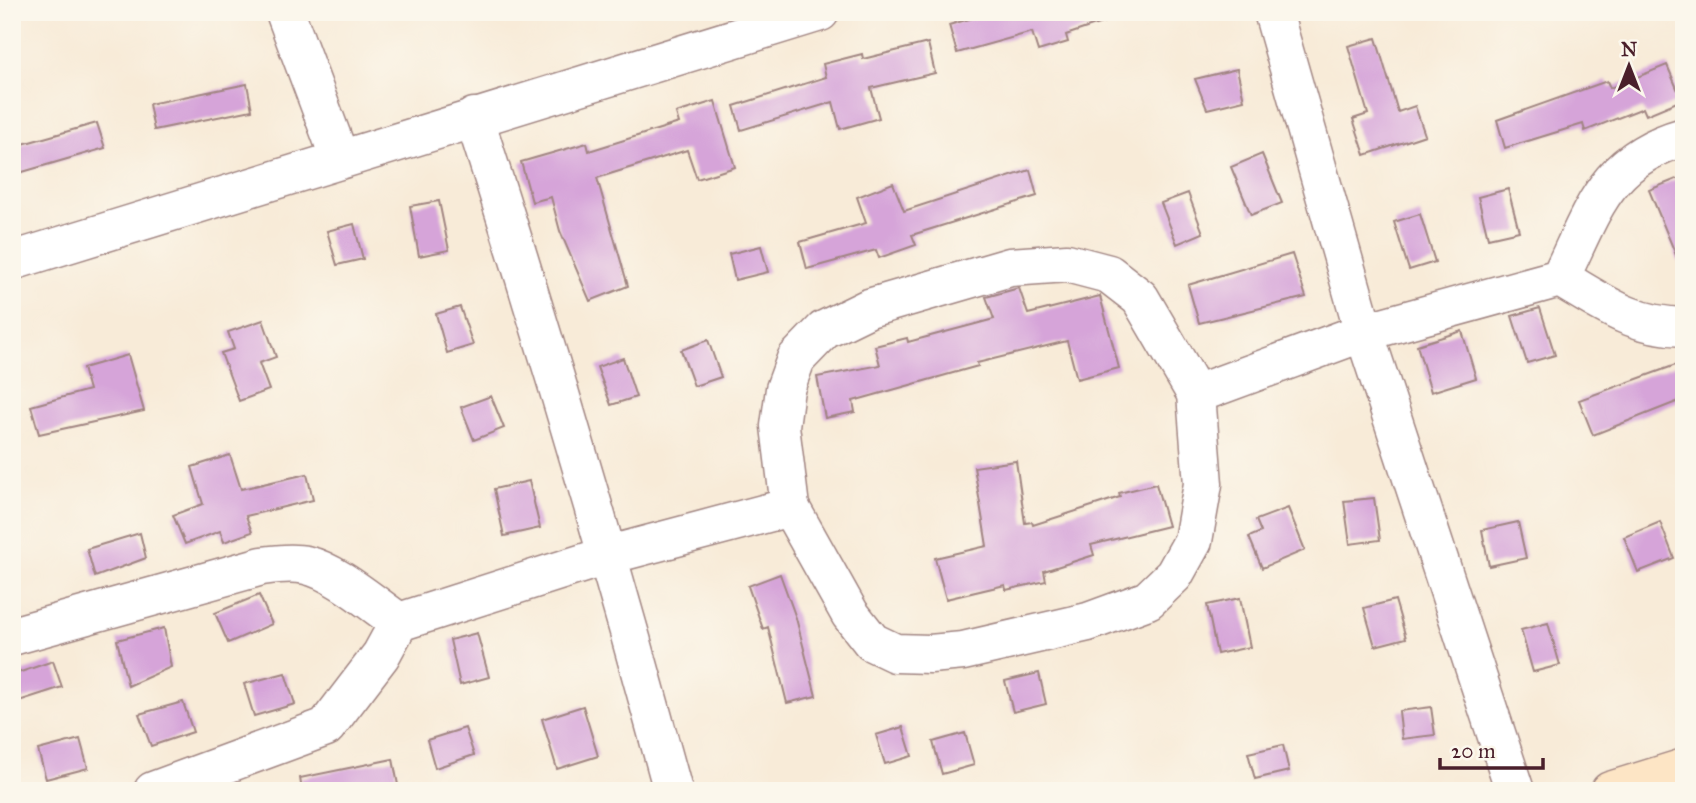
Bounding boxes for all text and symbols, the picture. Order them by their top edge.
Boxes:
north arrow [1594,32,1664,102]
text: N [1621,38,1637,61]
scale bar [1440,726,1544,770]
text: 20 m [1451,738,1496,764]

